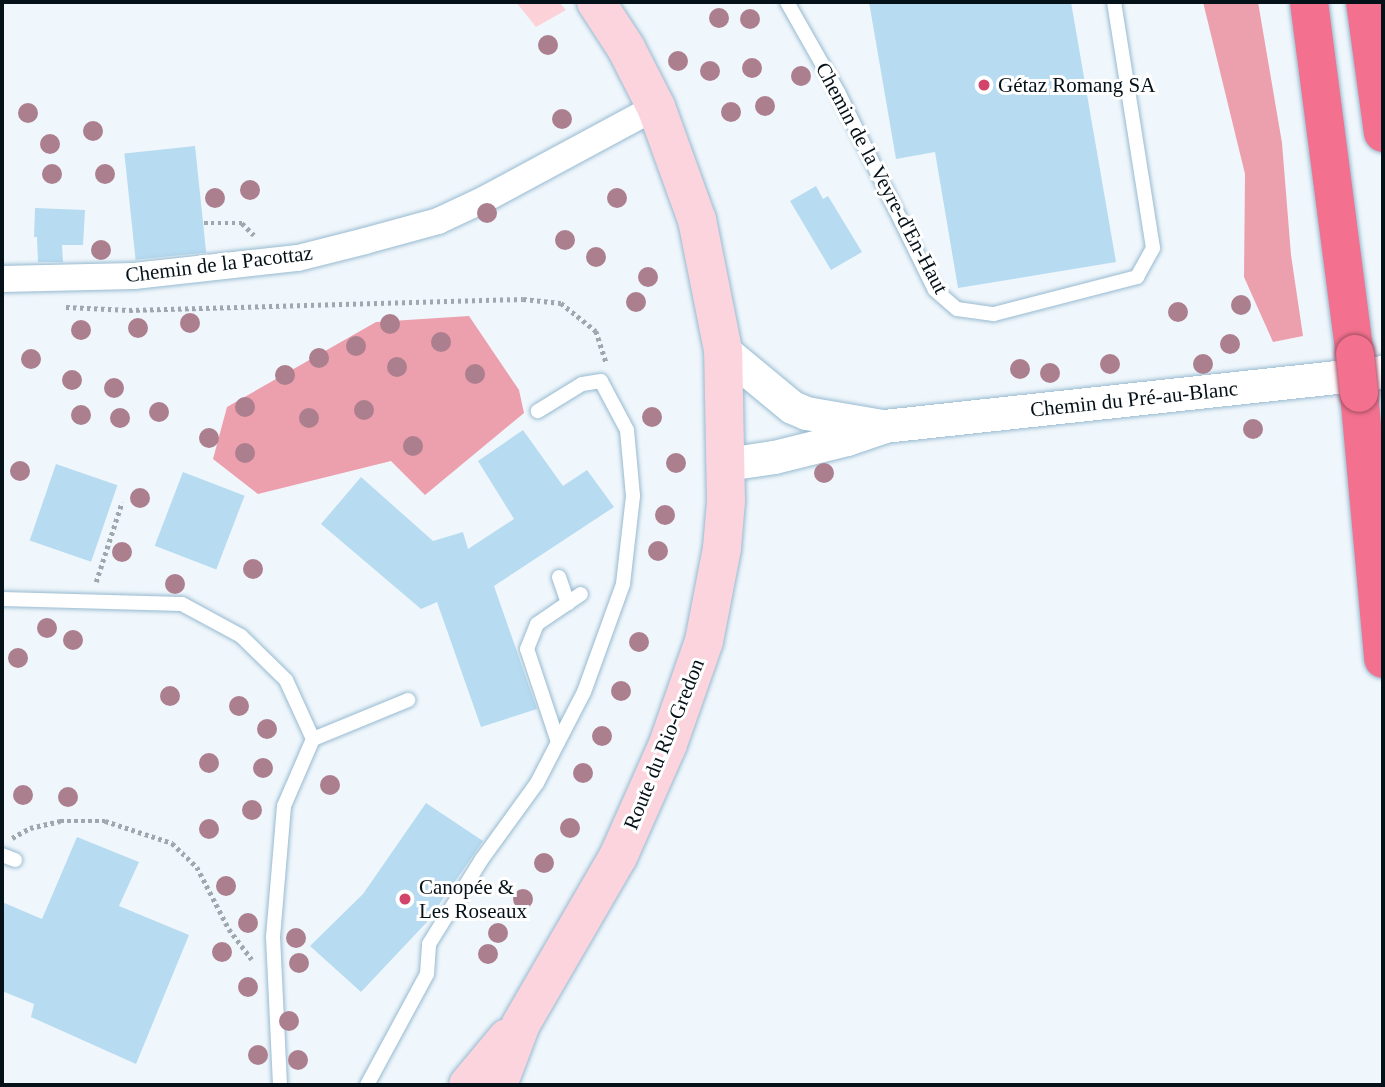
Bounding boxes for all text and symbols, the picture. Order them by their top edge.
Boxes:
street label: Chemin de la Veyre-d'En-Haut [810,58,954,298]
place label: Gétaz Romang SA [998,72,1155,98]
marker: Gétaz Romang SA [976,77,992,93]
street label: Chemin de la Pacottaz [124,240,314,288]
street label: Chemin du Pré-au-Blanc [1029,376,1239,422]
street label: Route du Rio-Gredon [618,655,710,833]
place label: Canopée & Les Roseaux [419,874,527,924]
marker: Canopée & Les Roseaux [397,891,413,907]

